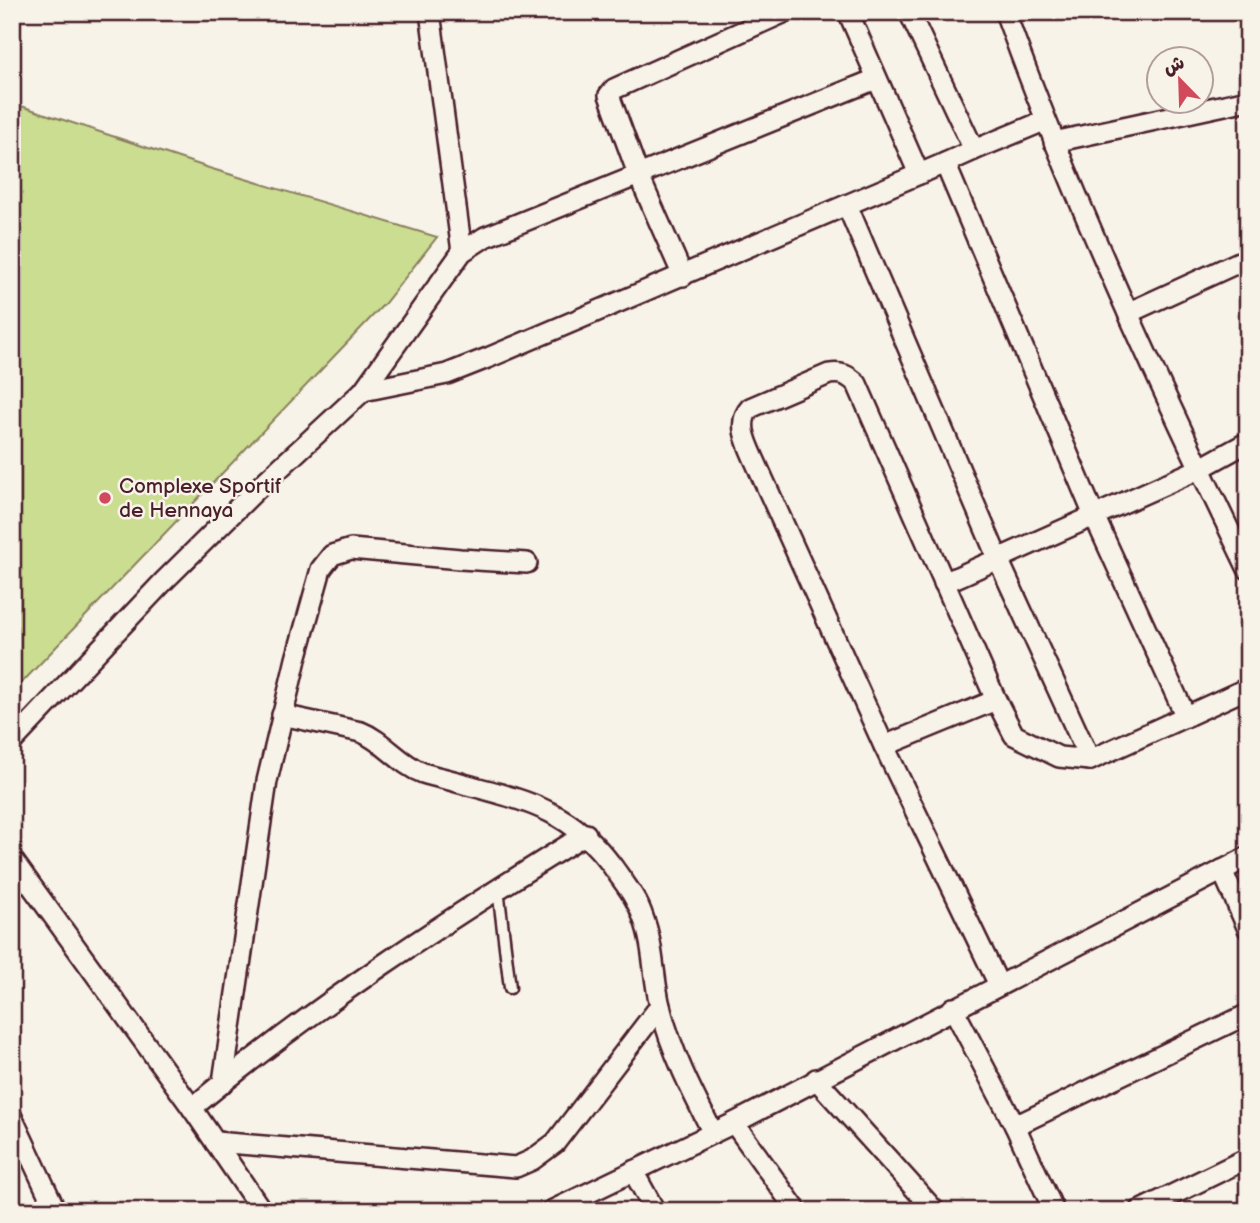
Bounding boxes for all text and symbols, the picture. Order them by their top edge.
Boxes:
north arrow [1144,46,1214,116]
text: ش [1160,51,1188,80]
place label: Complexe Sportif de Hennaya [119,474,282,523]
marker: Complexe Sportif de Hennaya [97,490,113,506]

